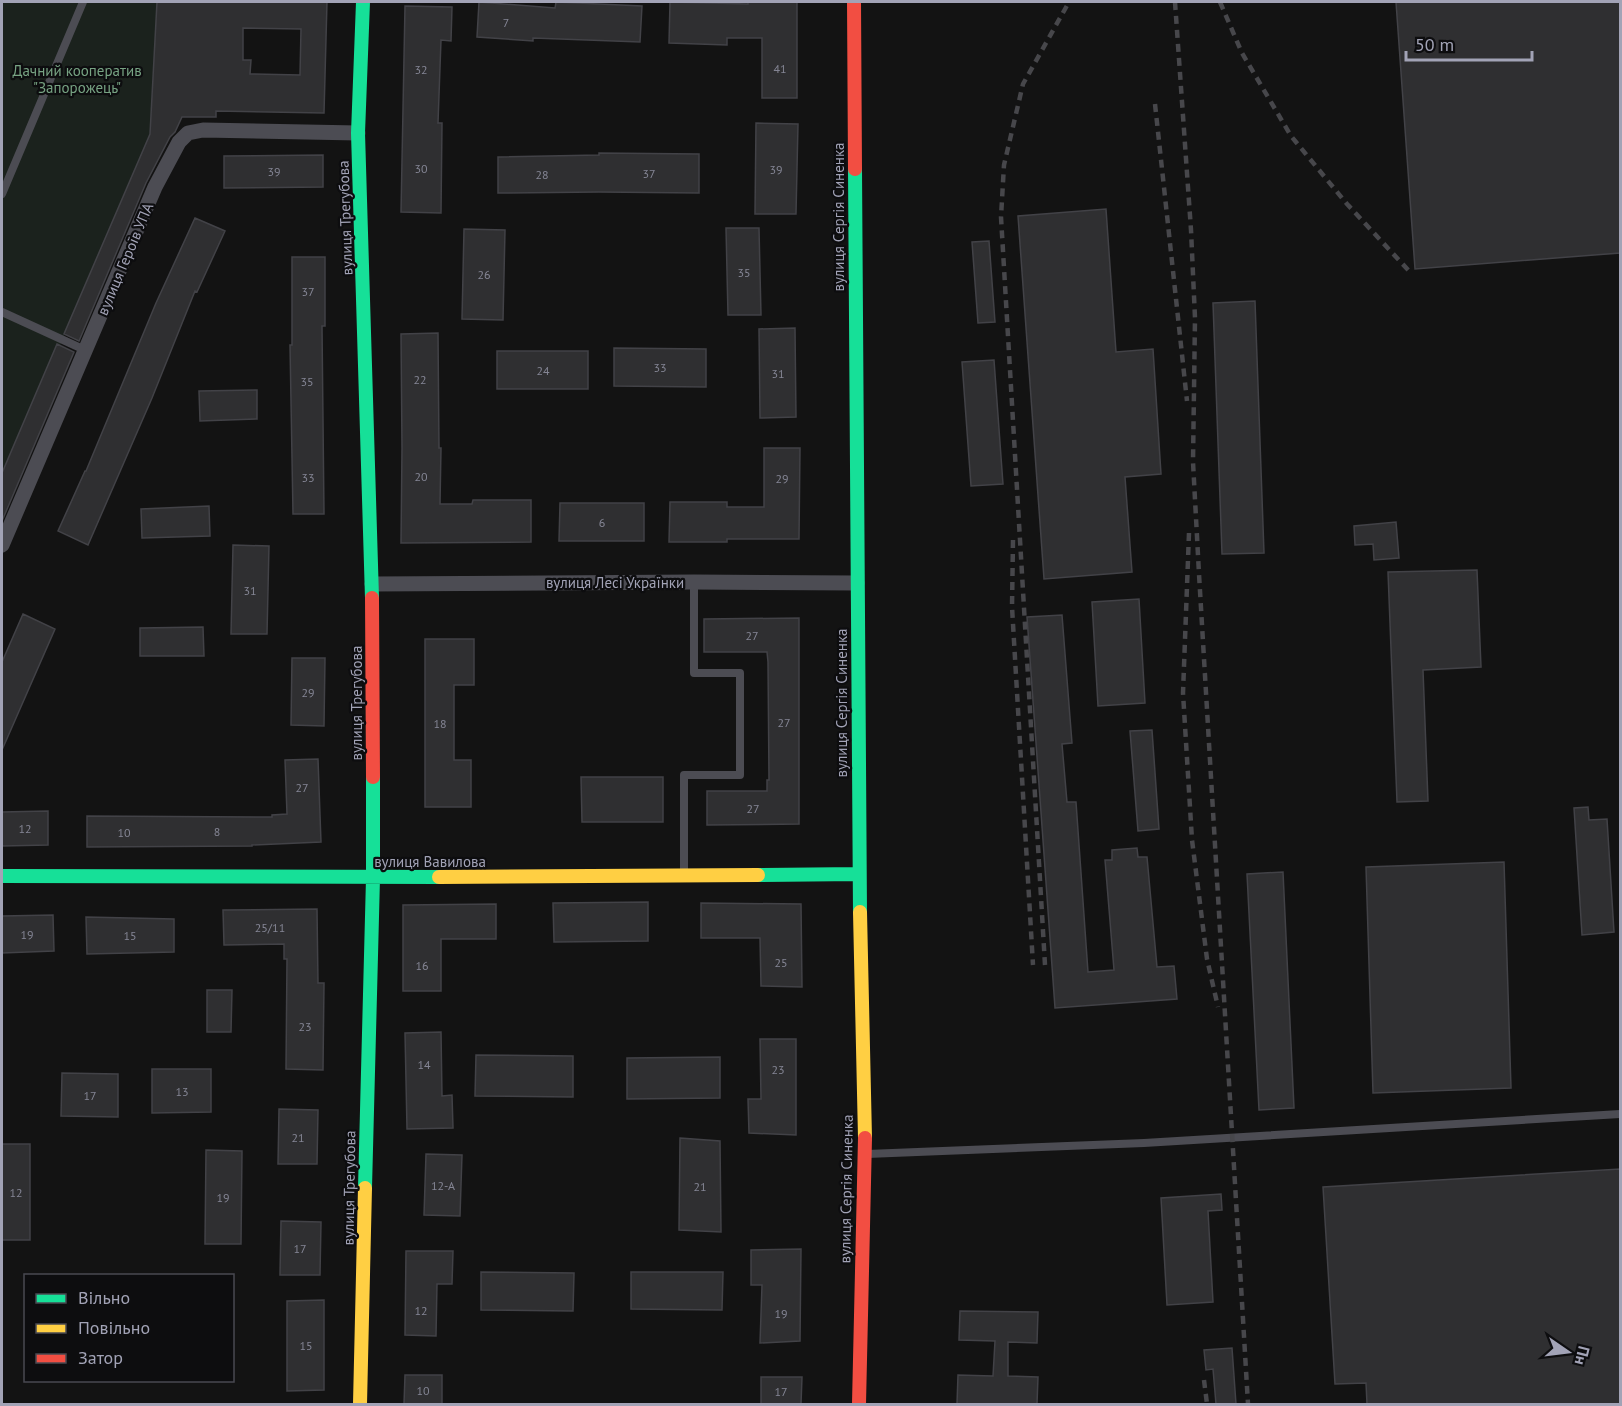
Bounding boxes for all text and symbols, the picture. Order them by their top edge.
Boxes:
house number: 7 [503,15,509,30]
scale bar [1406,24,1532,62]
text: 50 m [1415,33,1454,56]
park label: Дачний кооператив "Запорожець" [12,61,142,97]
house number: 41 [773,61,787,76]
house number: 32 [414,62,428,77]
street label: вулиця Сергія Синенка [829,143,848,292]
street label: вулиця Трегубова [334,160,356,276]
house number: 30 [414,161,428,176]
house number: 39 [769,162,783,177]
house number: 39 [267,164,281,179]
house number: 37 [642,166,656,181]
house number: 28 [535,167,549,182]
street label: вулиця Героїв УПА [93,200,157,318]
house number: 35 [737,265,751,280]
house number: 26 [477,267,491,282]
house number: 37 [301,284,315,299]
house number: 33 [653,360,667,375]
house number: 24 [536,363,550,378]
house number: 31 [771,366,785,381]
house number: 22 [413,372,427,387]
house number: 35 [300,374,314,389]
house number: 20 [414,469,428,484]
house number: 33 [301,470,315,485]
house number: 29 [775,471,789,486]
house number: 6 [599,515,605,530]
street label: вулиця Лесі Українки [546,573,684,592]
house number: 31 [243,583,257,598]
house number: 27 [745,628,759,643]
street label: вулиця Сергія Синенка [832,629,851,778]
street label: вулиця Трегубова [347,646,366,760]
house number: 29 [301,685,315,700]
house number: 27 [777,715,791,730]
house number: 18 [433,716,447,731]
house number: 27 [295,780,309,795]
house number: 27 [746,801,760,816]
house number: 12 [18,821,32,836]
house number: 8 [214,824,220,839]
house number: 10 [117,825,131,840]
street label: вулиця Вавилова [374,852,486,871]
house number: 25/11 [255,920,285,935]
house number: 19 [20,927,34,942]
house number: 15 [123,928,137,943]
house number: 25 [774,955,788,970]
house number: 16 [415,958,429,973]
house number: 23 [298,1019,312,1034]
house number: 14 [417,1057,431,1072]
house number: 23 [771,1062,785,1077]
house number: 13 [175,1084,189,1099]
house number: 17 [83,1088,97,1103]
street label: вулиця Сергія Синенка [835,1114,857,1264]
house number: 21 [291,1130,305,1145]
street label: вулиця Трегубова [338,1130,360,1246]
house number: 12-А [431,1178,455,1193]
house number: 21 [693,1179,707,1194]
house number: 12 [9,1185,23,1200]
house number: 19 [216,1190,230,1205]
house number: 17 [293,1241,307,1256]
legend [24,1274,234,1382]
text: Вільно [78,1286,130,1309]
house number: 12 [414,1303,428,1318]
house number: 19 [774,1306,788,1321]
text: Повільно [78,1316,150,1339]
north arrow [1538,1322,1598,1382]
house number: 15 [299,1338,313,1353]
text: Пн [1571,1344,1595,1367]
text: Затор [78,1346,123,1369]
house number: 10 [416,1383,430,1398]
house number: 17 [774,1384,788,1399]

